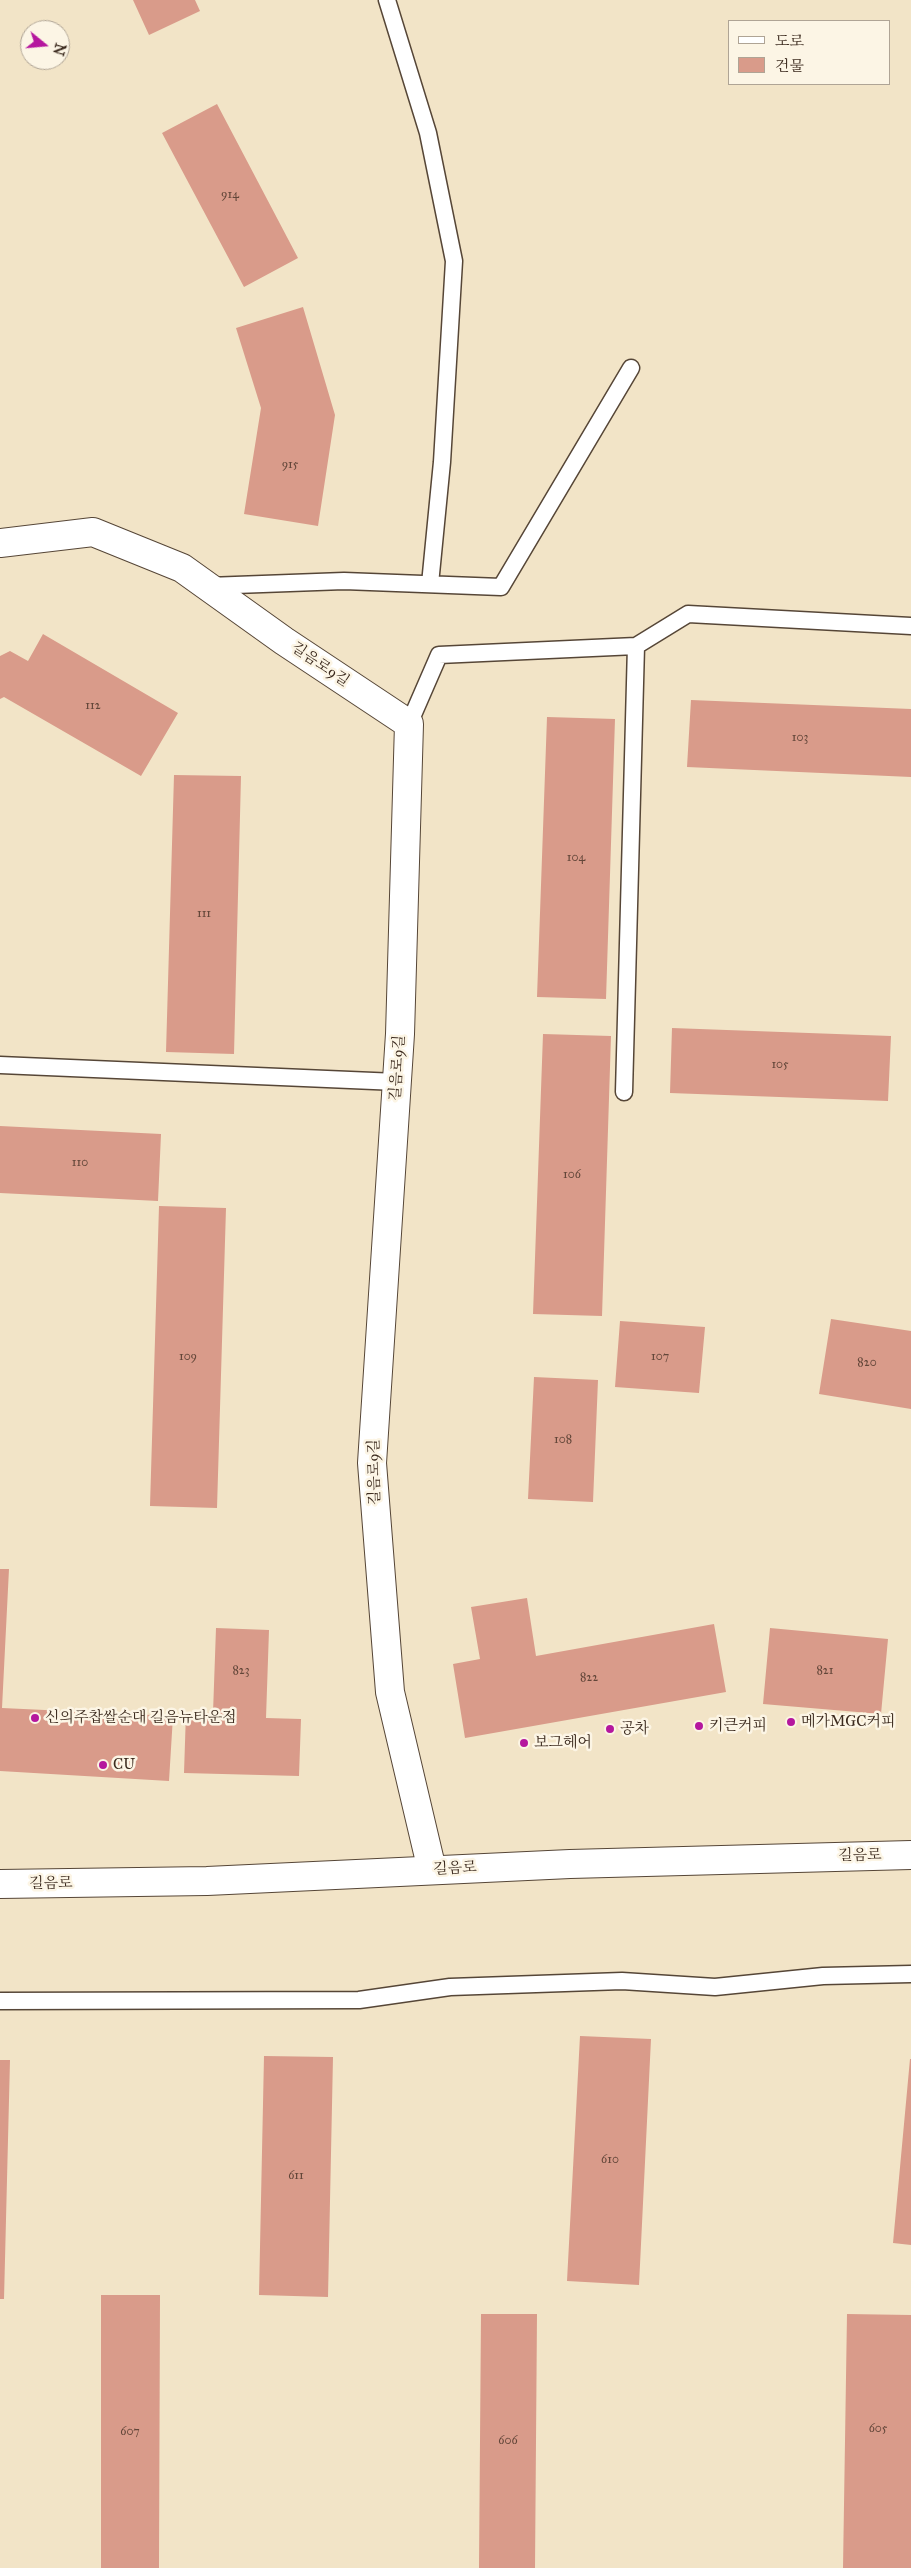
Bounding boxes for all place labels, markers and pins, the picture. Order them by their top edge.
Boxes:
place label: 신의주찹쌀순대 길음뉴타운점 [45,1709,237,1727]
marker: 신의주찹쌀순대 길음뉴타운점 [29,1712,41,1724]
place label: 메가MGC커피 [801,1713,895,1731]
marker: 메가MGC커피 [785,1716,797,1728]
place label: 키큰커피 [709,1717,767,1735]
place label: 공차 [620,1720,649,1738]
marker: 키큰커피 [693,1720,705,1732]
marker: 공차 [604,1723,616,1735]
place label: 보그헤어 [534,1734,592,1752]
marker: 보그헤어 [518,1737,530,1749]
place label: CU [113,1756,135,1774]
marker: CU [97,1759,109,1771]

